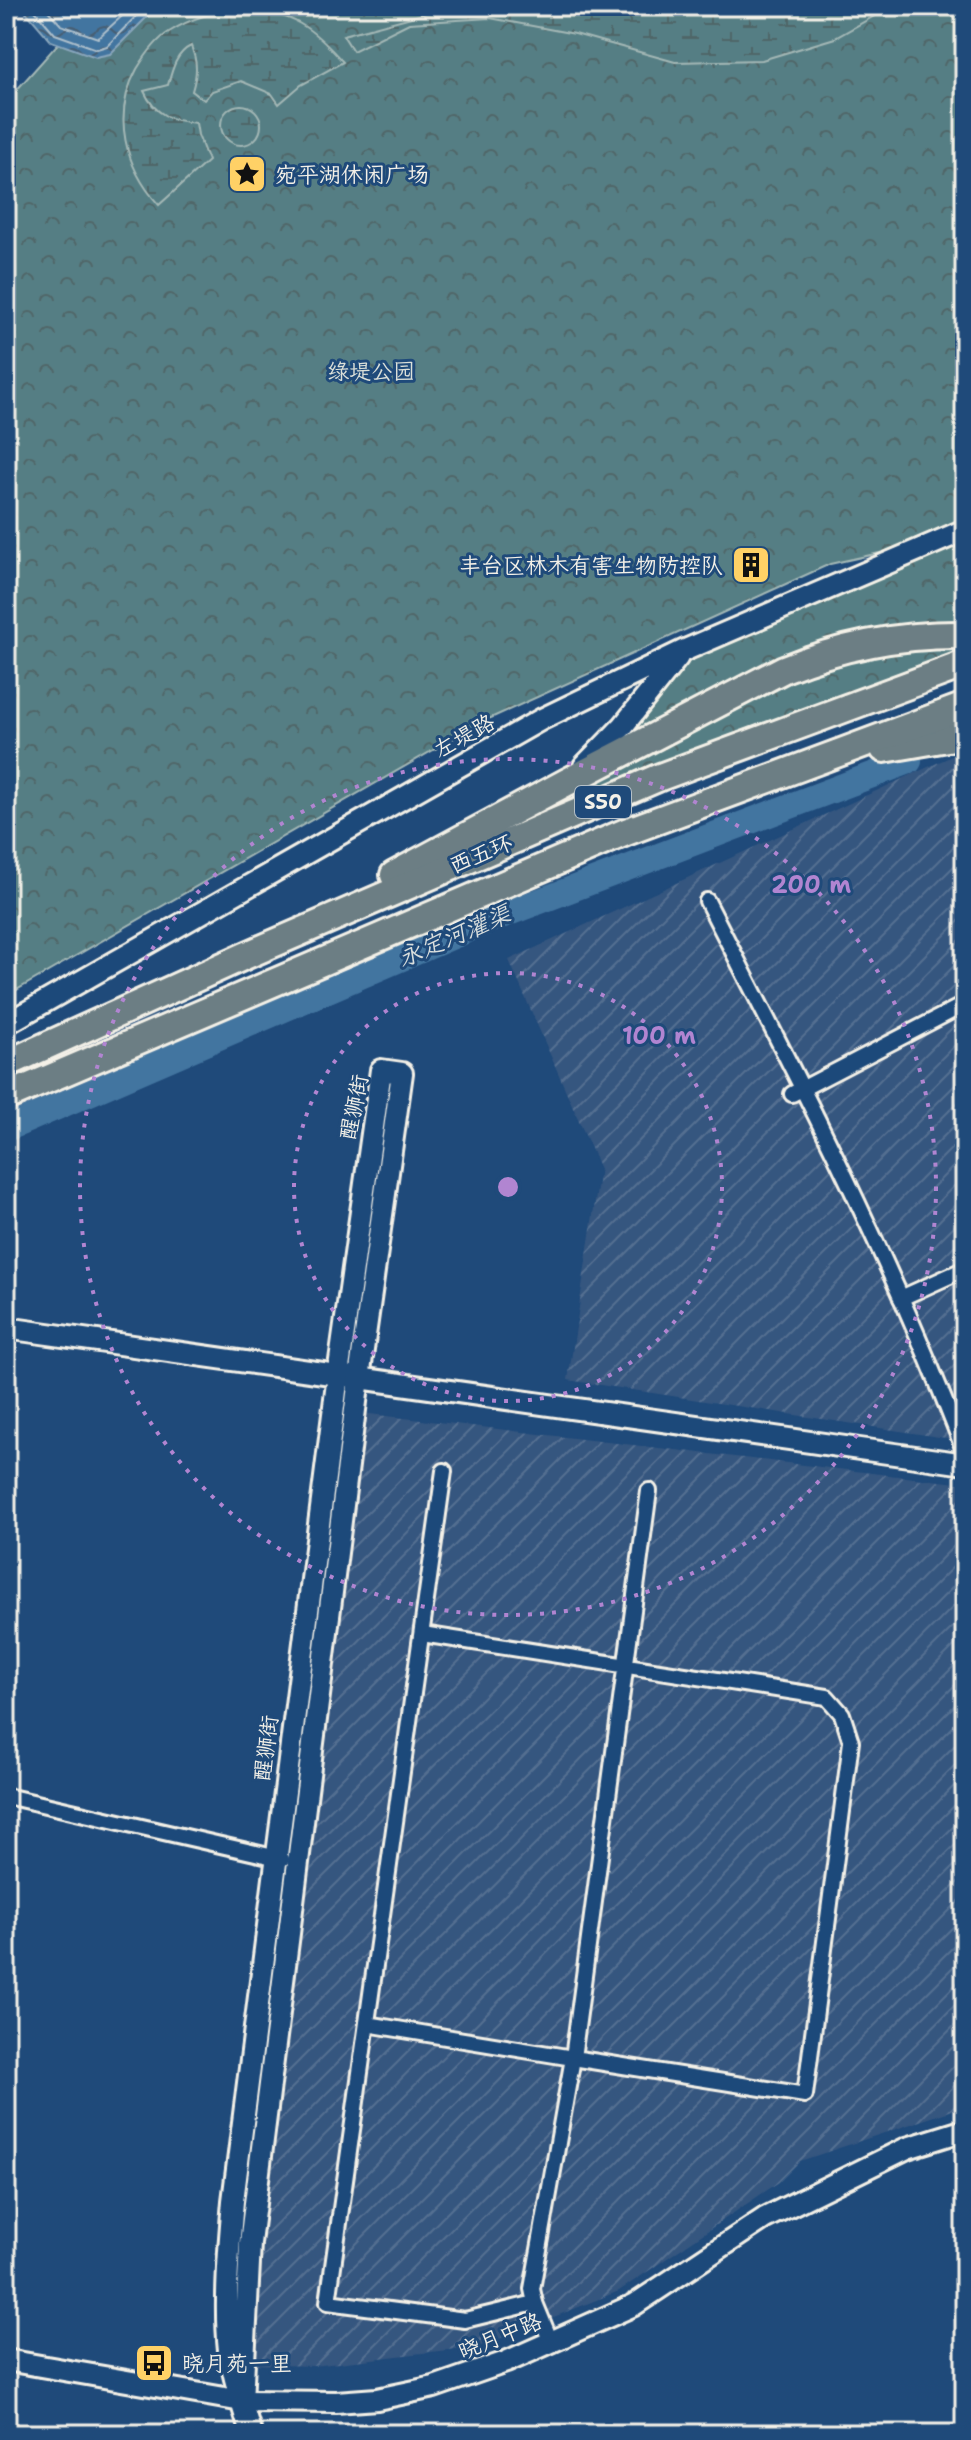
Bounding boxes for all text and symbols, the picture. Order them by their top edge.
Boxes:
place icon: 宛平湖休闲广场 [226,153,268,195]
place label: 宛平湖休闲广场 [275,160,429,189]
park label: 绿堤公园 [327,357,415,386]
building icon: 丰台区林木有害生物防控队 [730,544,772,586]
place label: 丰台区林木有害生物防控队 [459,551,723,580]
street label: 左堤路 [428,707,500,765]
road number: S50 [575,786,631,818]
street label: 西五环 [445,828,517,880]
text: 200 m [771,869,851,901]
water label: 永定河灌渠 [393,897,517,974]
text: 100 m [622,1020,696,1052]
street label: 醒狮街 [333,1072,375,1142]
centre of rings [494,1173,522,1201]
street label: 醒狮街 [248,1713,284,1783]
street label: 晓月中路 [454,2306,546,2366]
bus stop icon: 晓月苑一里 [133,2342,175,2384]
place label: 晓月苑一里 [182,2349,292,2378]

